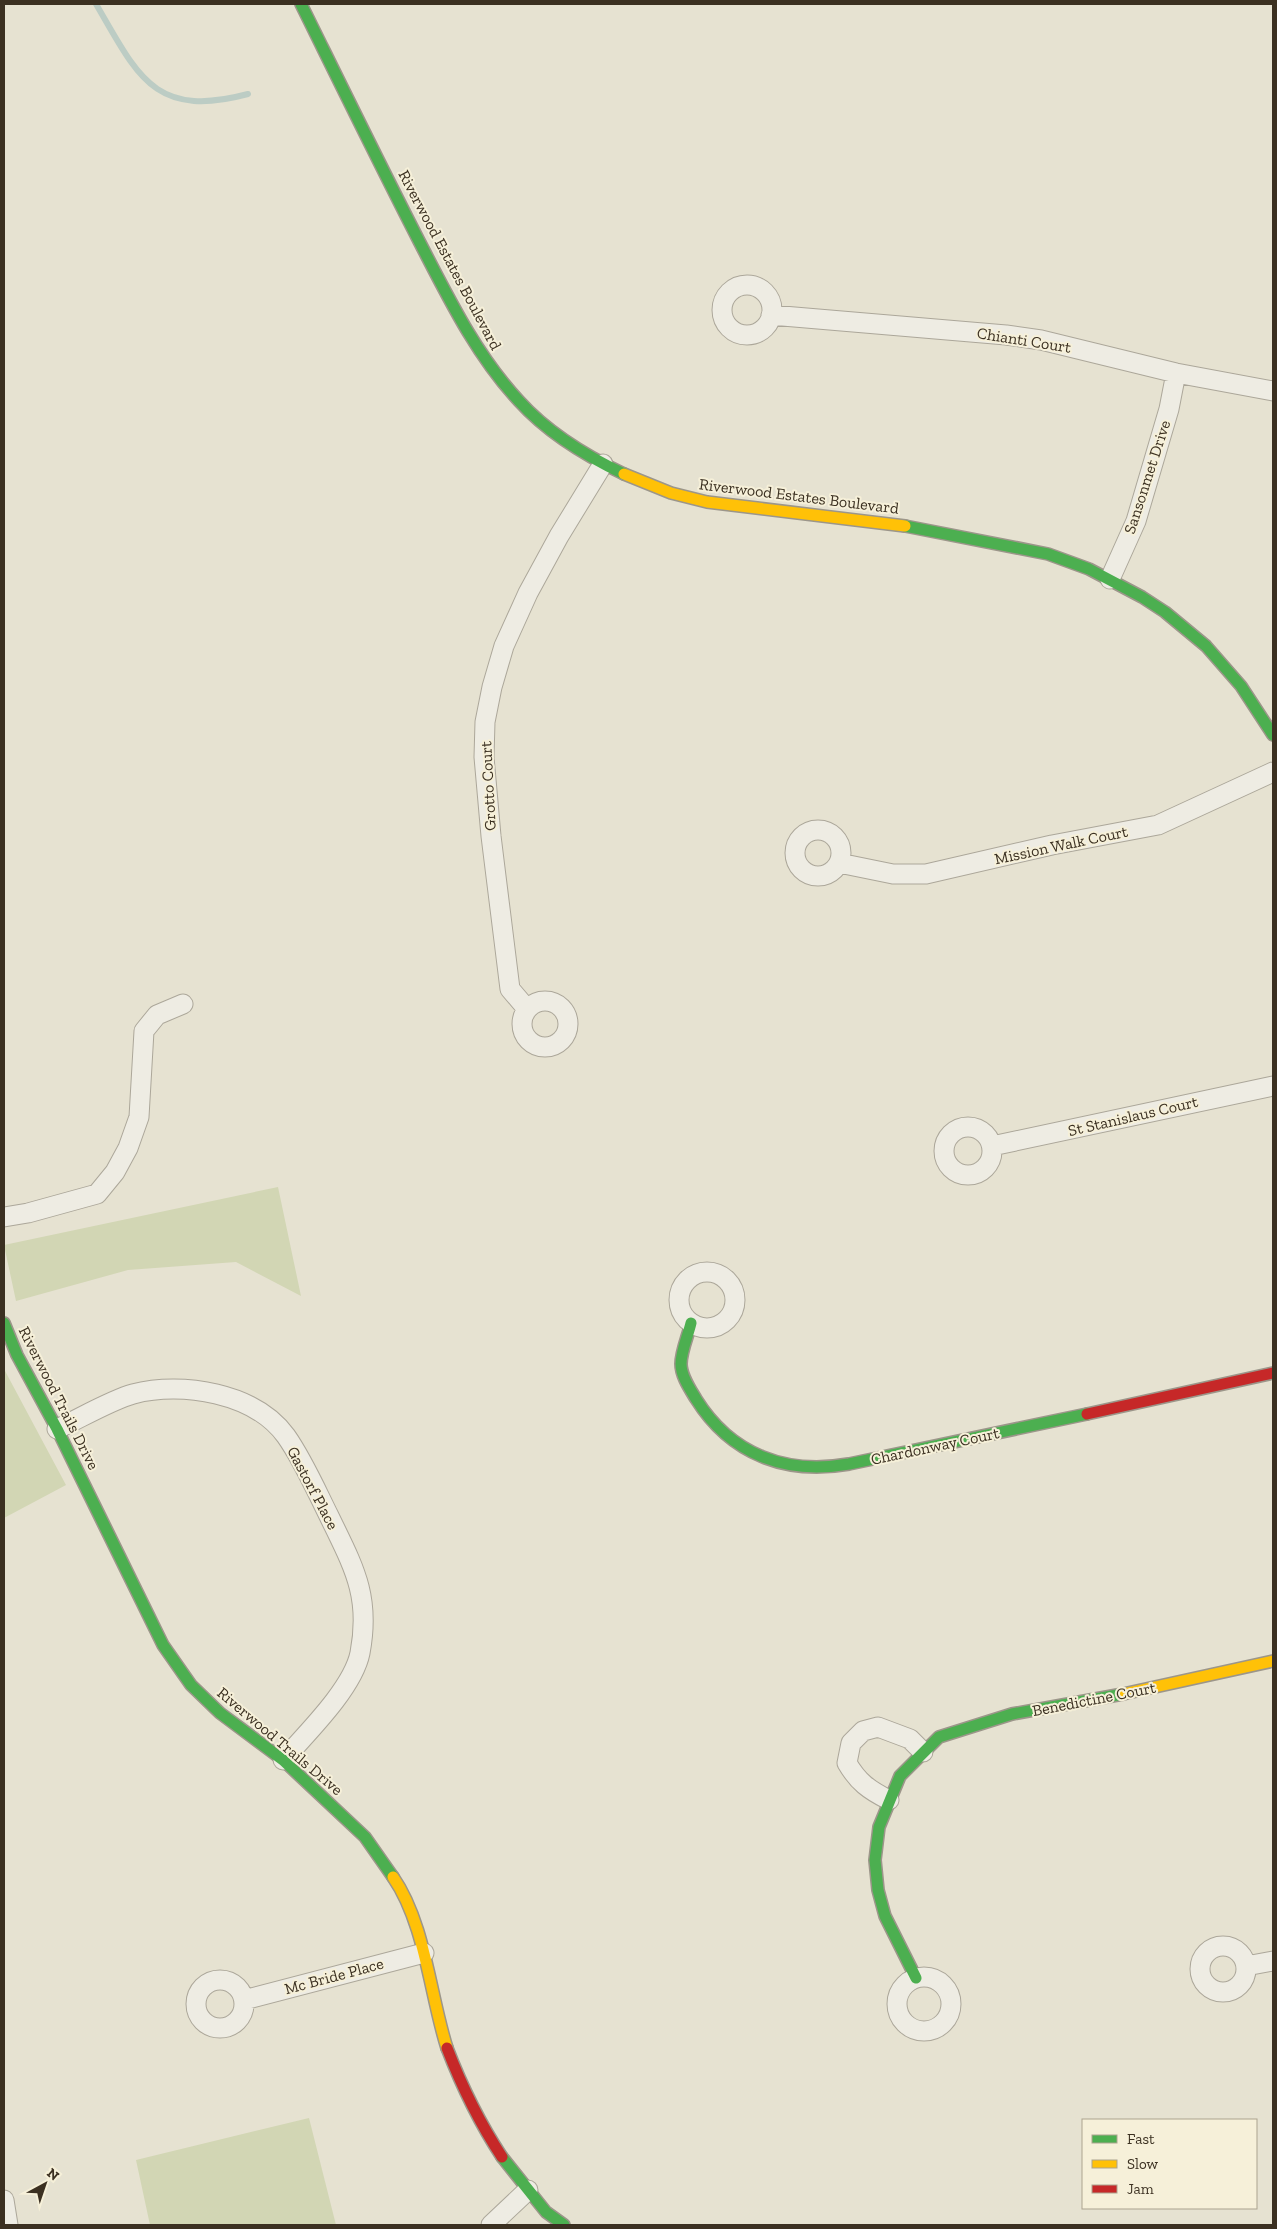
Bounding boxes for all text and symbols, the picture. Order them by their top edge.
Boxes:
street label: Riverwood Estates Boulevard [394,167,506,353]
street label: Chianti Court [976,323,1072,357]
street label: Sansonmet Drive [1120,418,1174,536]
street label: Riverwood Estates Boulevard [698,474,900,518]
street label: Grotto Court [476,741,500,831]
street label: Mission Walk Court [993,822,1130,868]
street label: St Stanislaus Court [1066,1092,1200,1140]
street label: Riverwood Trails Drive [15,1323,103,1473]
street label: Chardonway Court [869,1423,1001,1469]
street label: Gastorf Place [283,1443,343,1533]
street label: Benedictine Court [1031,1678,1157,1720]
street label: Riverwood Trails Drive [213,1683,347,1799]
street label: Mc Bride Place [282,1954,386,1998]
legend [1082,2119,1257,2209]
text: Fast [1127,2130,1155,2148]
text: Slow [1127,2155,1159,2173]
north arrow [20,2159,70,2209]
text: N [43,2164,63,2185]
text: Jam [1127,2180,1154,2198]

